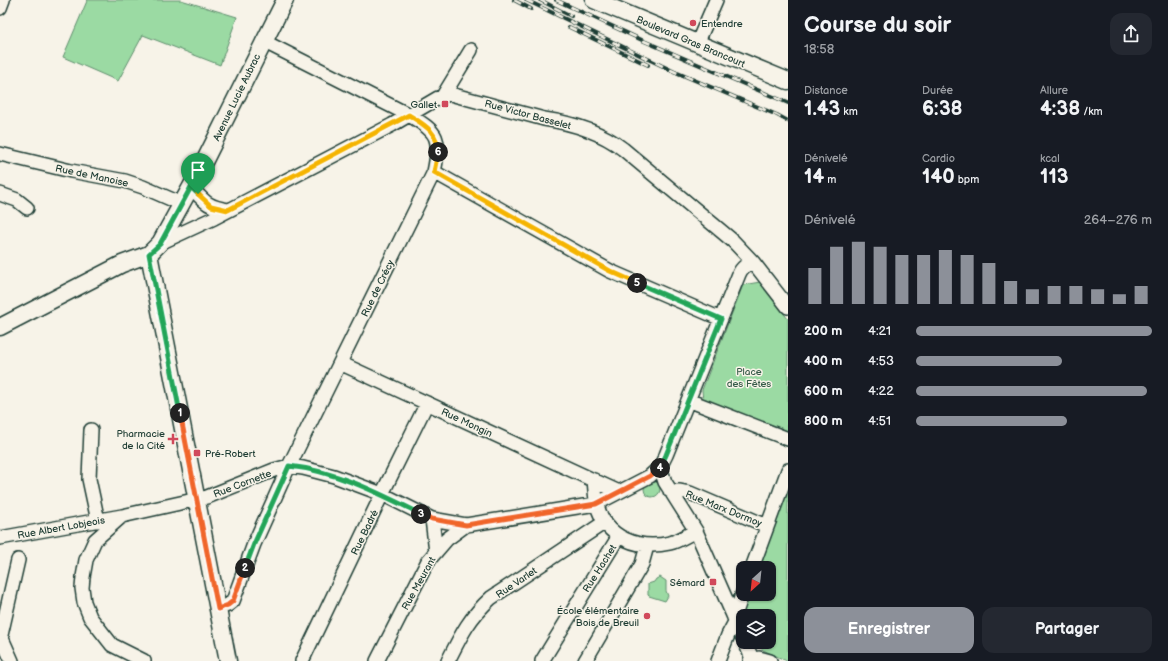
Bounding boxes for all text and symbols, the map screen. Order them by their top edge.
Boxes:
text: Course du soir [804,12,951,39]
street label: Boulevard Gras Brancourt [634,13,747,70]
button: share [1110,13,1152,55]
marker: Entendre [688,18,698,28]
place label: Entendre [701,18,743,30]
text: 18:58 [804,41,834,57]
street label: Avenue Lucie Aubrac [211,52,263,143]
text: Distance [804,84,848,97]
text: Durée [922,84,953,97]
text: Allure [1040,84,1068,97]
text: 1.43 [804,97,840,121]
text: 6:38 [922,97,963,121]
text: 4:38 [1040,97,1080,121]
street label: Rue Victor Basselet [483,98,572,132]
place label: Gallet [410,99,437,111]
marker: Gallet [440,99,450,109]
text: km [840,105,858,118]
text: /km [1080,105,1103,118]
pin: 6 [428,142,448,162]
text: 6 [435,145,441,158]
text: Dénivelé [804,152,848,165]
text: Cardio [922,152,955,165]
text: kcal [1040,152,1060,165]
pin [181,153,215,194]
icon: arrive [187,159,209,181]
street label: Rue de Manoise [54,162,130,190]
text: 14 [804,165,824,189]
text: 140 [922,165,955,189]
text: 113 [1040,165,1069,189]
text: m [824,173,836,186]
text: bpm [955,173,979,186]
text: Dénivelé [804,212,855,228]
text: 264–276 m [1084,212,1152,228]
street label: Rue de Crécy [359,258,397,319]
pin: 5 [627,273,647,293]
text: 5 [634,276,640,289]
text: 200 m [804,323,842,339]
text: 4:21 [868,323,891,339]
text: 400 m [804,353,842,369]
text: 4:53 [868,353,894,369]
park label: Place des Fêtes [727,366,771,390]
text: 600 m [804,383,843,399]
text: 4:22 [868,383,894,399]
pin: 1 [170,403,190,423]
text: 1 [178,406,182,419]
street label: Rue Mongin [439,406,494,440]
text: 800 m [804,413,843,429]
text: 4:51 [868,413,891,429]
place label: Pharmacie de la Cité [116,428,165,452]
marker: Pharmacie de la Cité [168,434,178,444]
marker: Pré-Robert [192,448,202,458]
place label: Pré-Robert [205,448,256,460]
pin: 4 [650,458,670,478]
text: 4 [657,461,663,474]
street label: Rue Cornette [212,467,273,500]
street label: Rue Marx Dormoy [684,488,764,530]
pin: 3 [411,504,431,524]
text: 3 [418,507,424,520]
street label: Rue Badré [349,508,381,557]
street label: Rue Albert Lobjeois [17,514,106,542]
street label: Rue Hachet [580,542,619,595]
street label: Rue Meurant [399,555,438,612]
pin: 2 [235,558,255,578]
text: 2 [242,561,248,574]
north arrow [736,561,776,601]
map controls [736,561,776,649]
street label: Rue Varlet [494,565,539,601]
place label: Sémard [670,577,705,589]
marker: Sémard [708,577,718,587]
place label: École élémentaire Bois de Breuil [557,605,639,629]
button: Enregistrer [804,607,974,653]
button: Partager [982,607,1152,653]
button: layers [736,609,776,649]
marker: École élémentaire Bois de Breuil [642,611,652,621]

